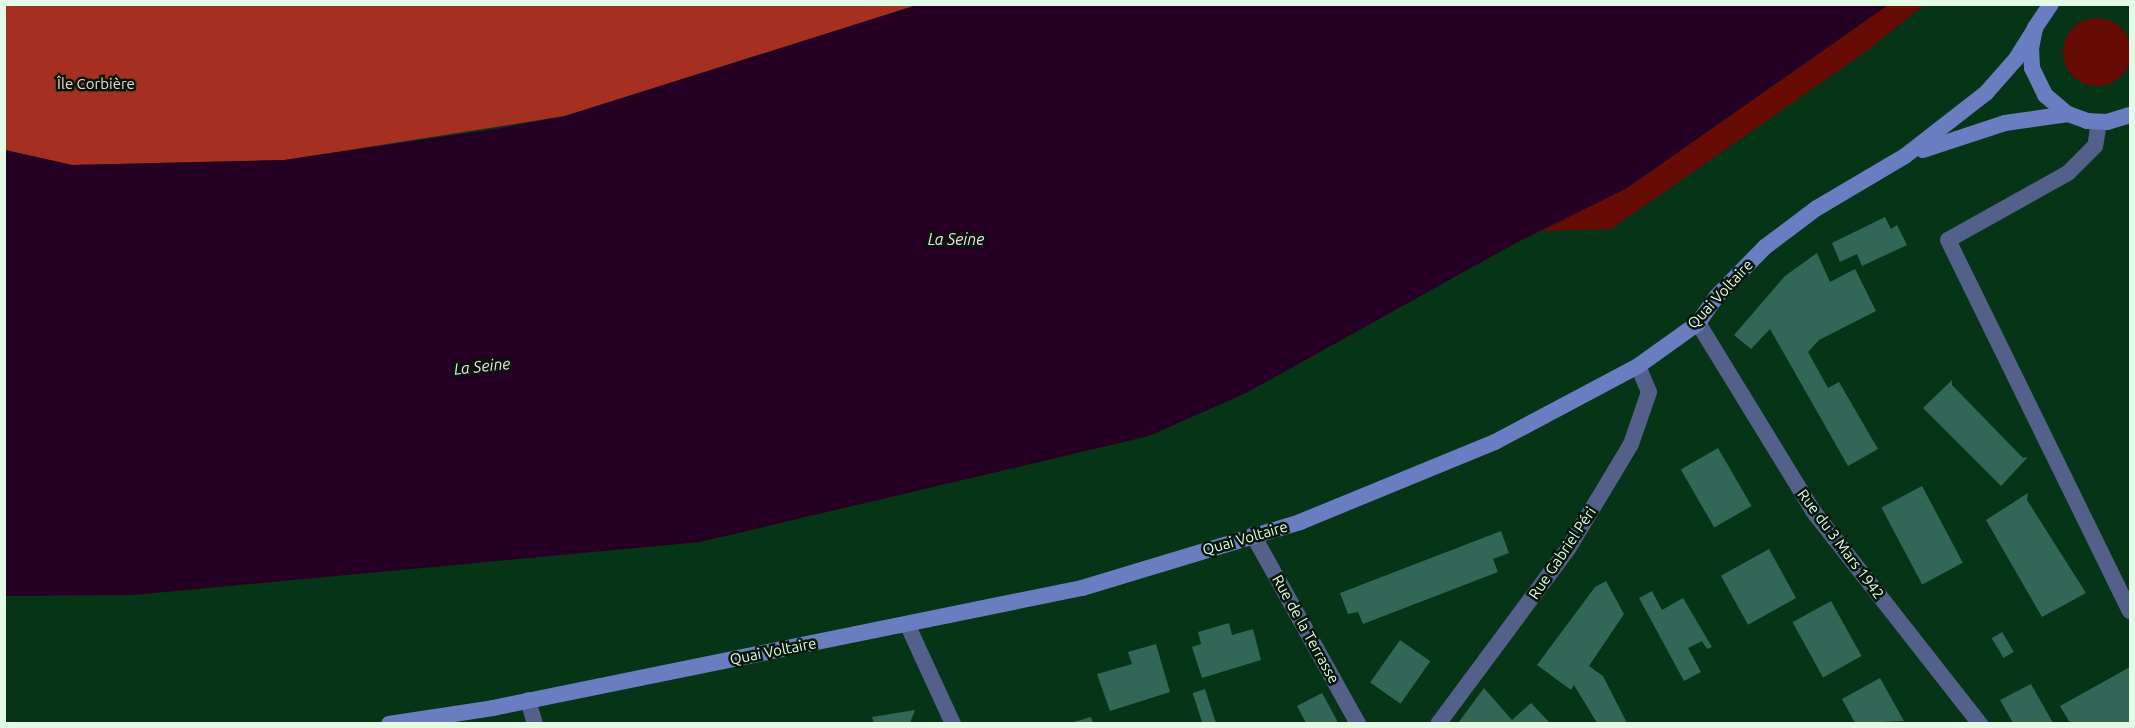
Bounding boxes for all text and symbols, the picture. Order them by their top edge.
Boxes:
park label: Île Corbière [57,75,135,93]
water label: La Seine [928,229,984,249]
street label: Quai Voltaire [1683,256,1757,332]
water label: La Seine [453,353,511,379]
street label: Rue du 3 Mars 1942 [1794,486,1888,602]
street label: Rue Gabriel Péri [1525,503,1599,603]
street label: Quai Voltaire [1200,517,1290,559]
street label: Rue de la Terrasse [1269,572,1343,686]
street label: Quai Voltaire [728,634,818,668]

